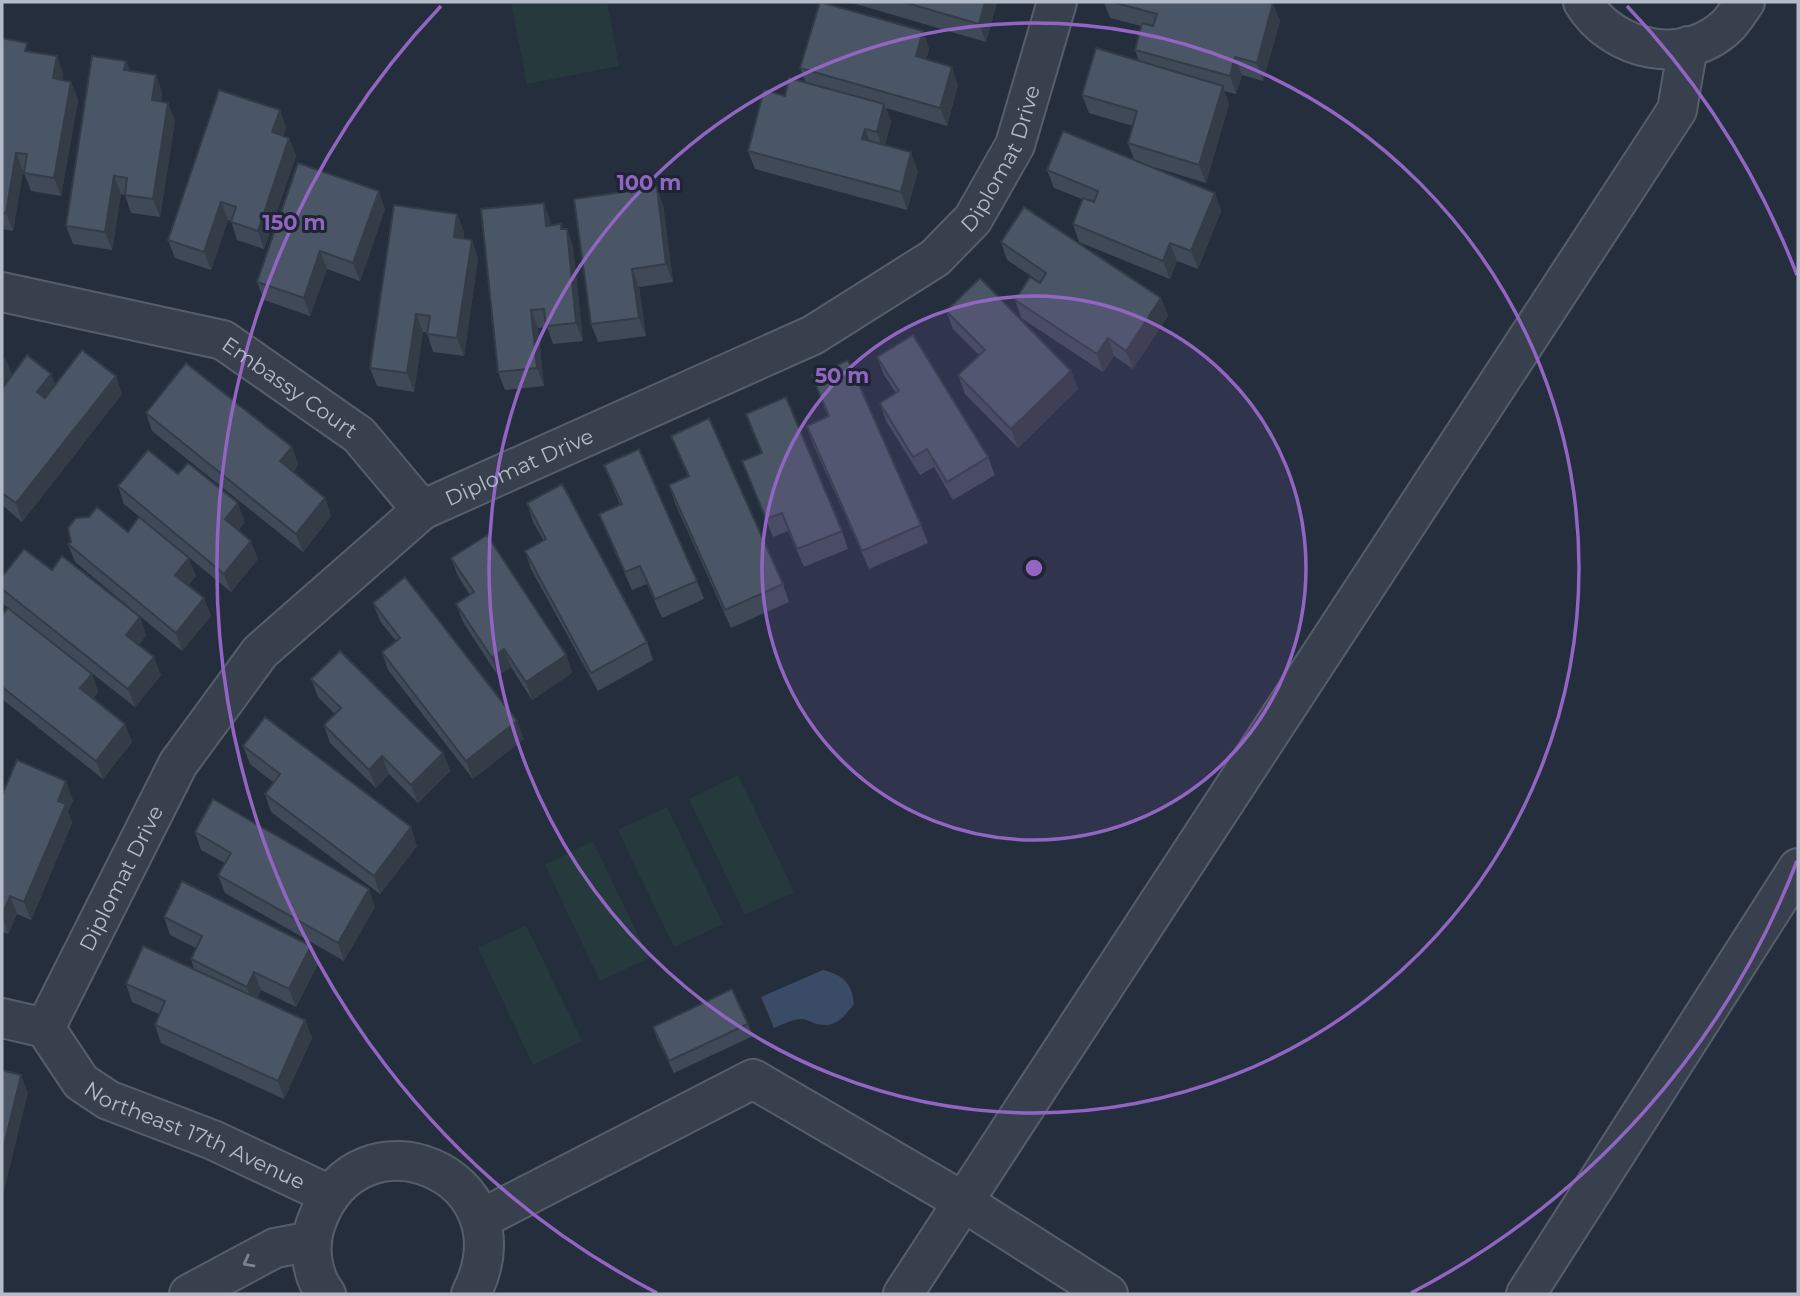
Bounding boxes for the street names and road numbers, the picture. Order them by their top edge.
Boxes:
street label: Diplomat Drive [955,82,1044,237]
street label: Embassy Court [218,331,363,443]
street label: Diplomat Drive [441,423,597,511]
street label: Diplomat Drive [73,801,168,955]
street label: Northeast 17th Avenue [80,1076,309,1194]

